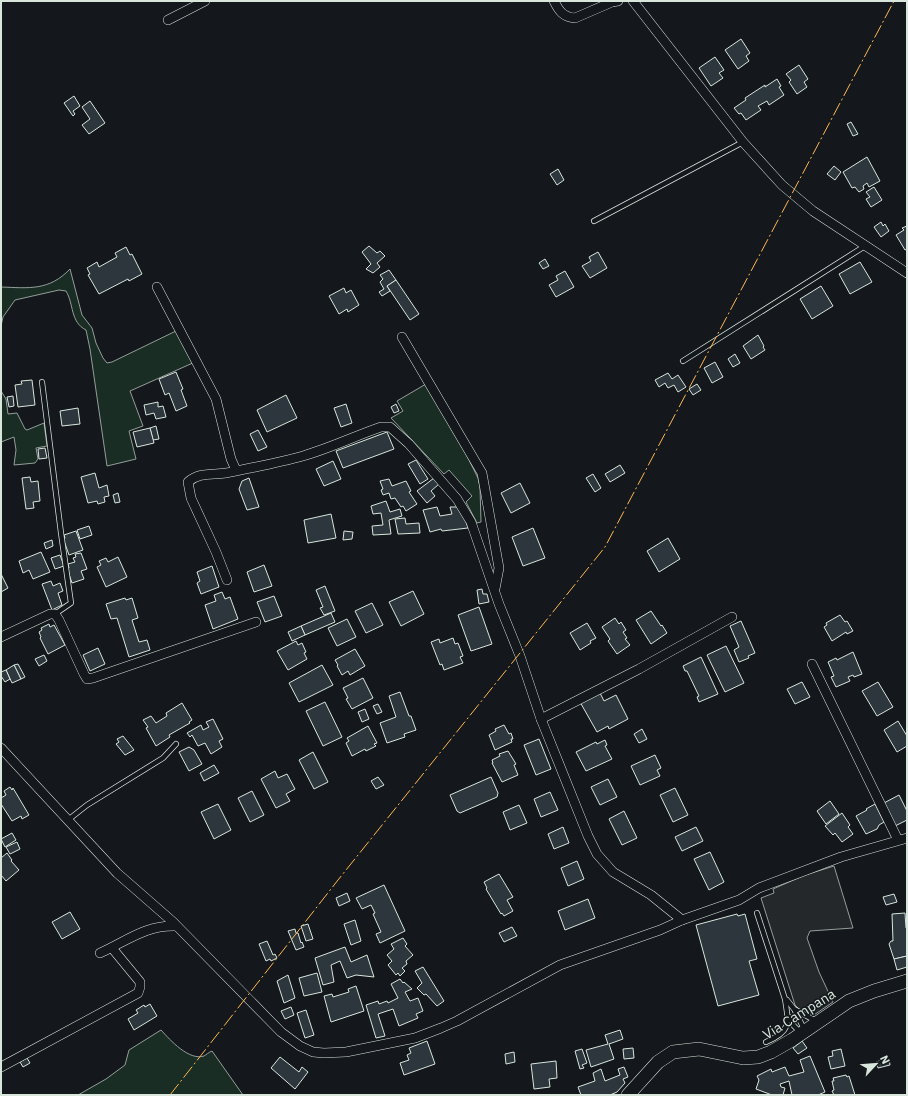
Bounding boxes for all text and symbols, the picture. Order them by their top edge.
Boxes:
street label: Via Campana [759,984,839,1043]
north arrow [856,1044,896,1084]
text: N [877,1053,893,1066]

